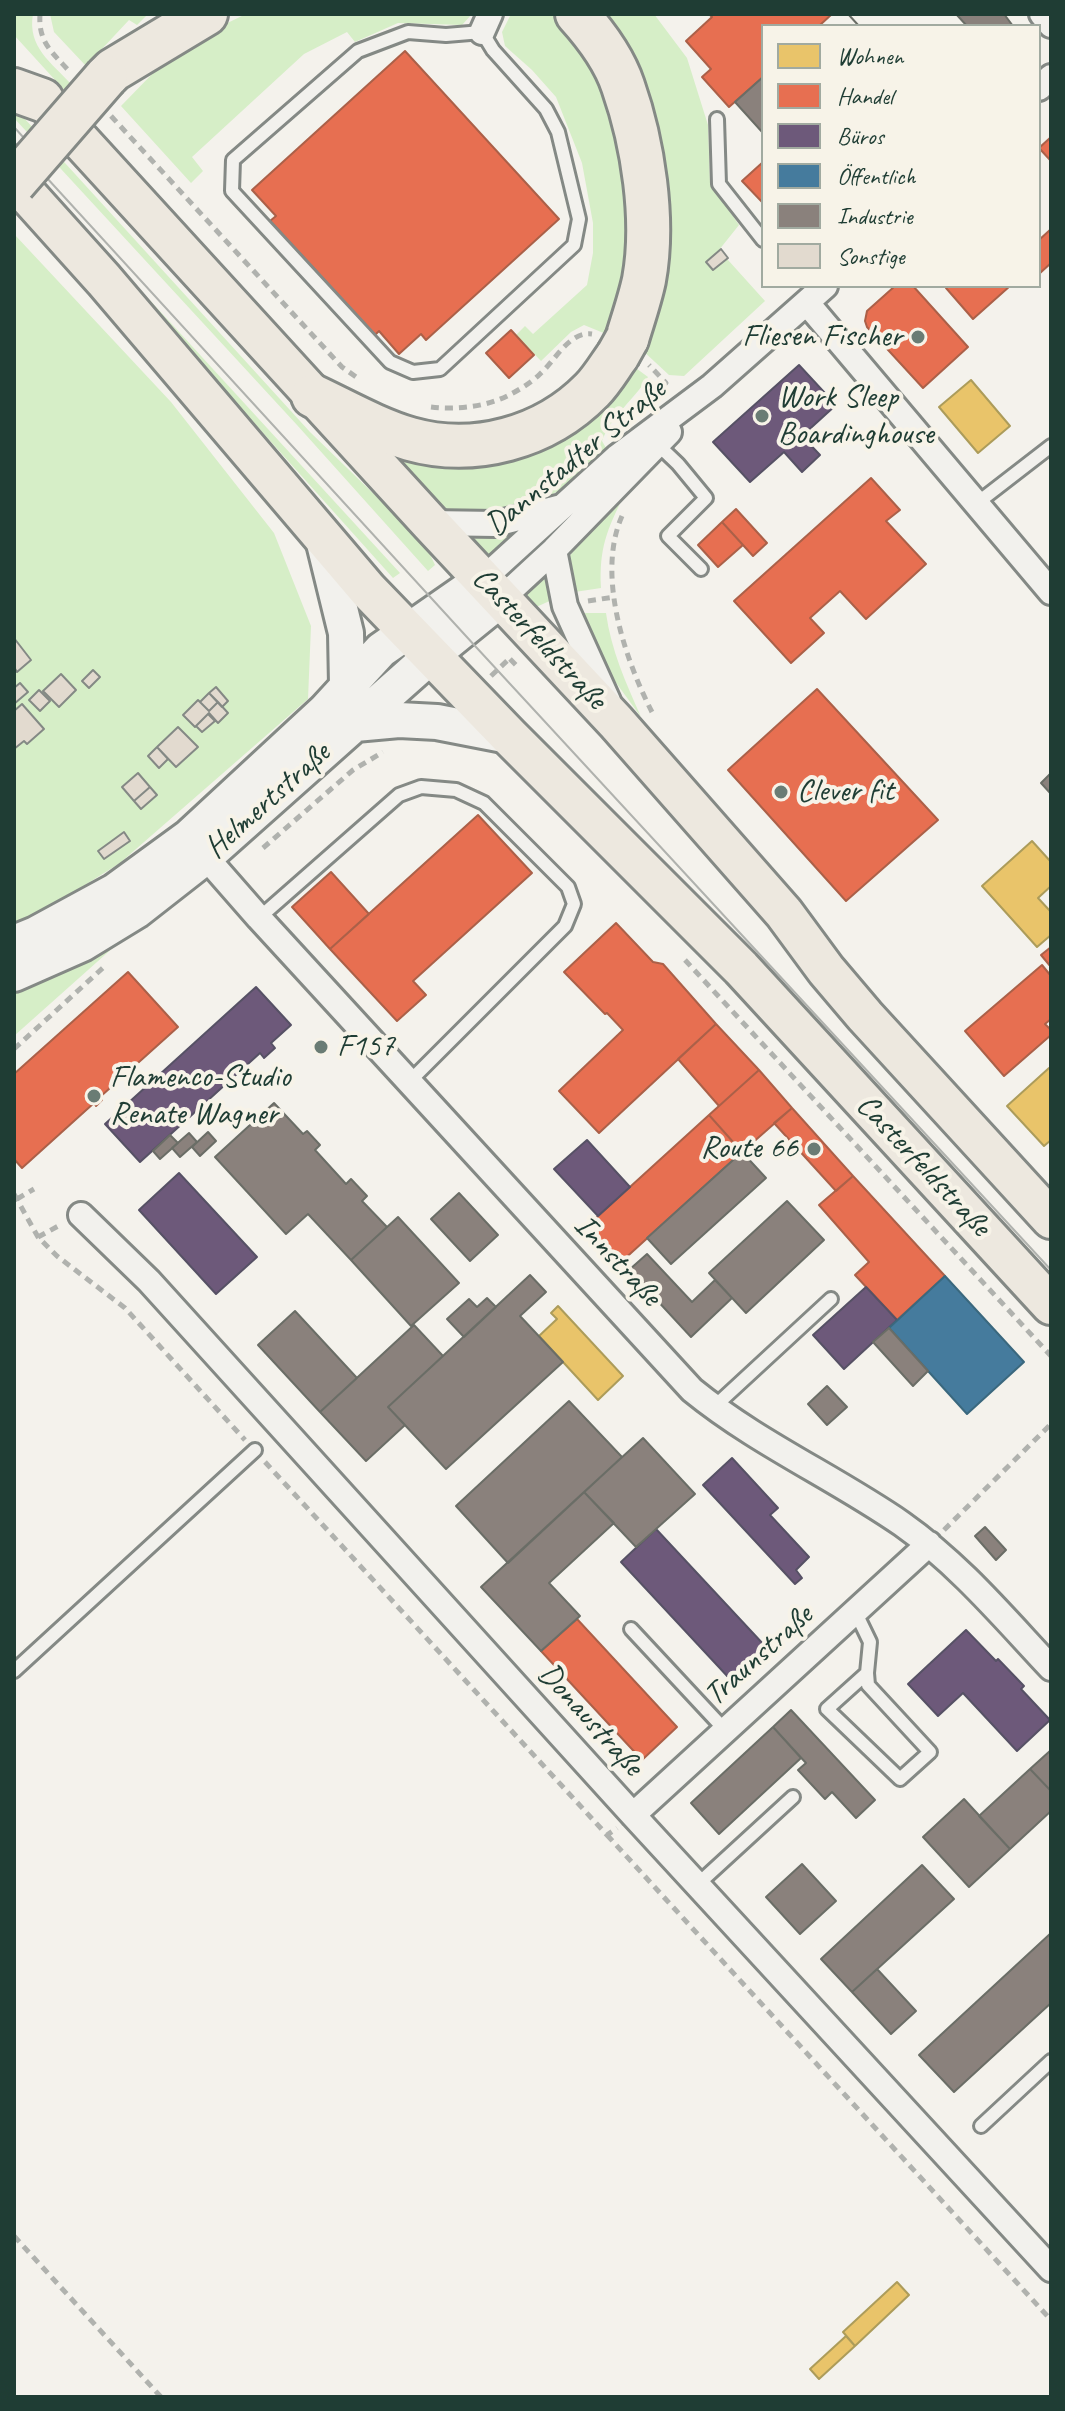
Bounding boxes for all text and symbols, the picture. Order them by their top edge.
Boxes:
legend [761,24,1041,288]
text: Wohnen [837,41,903,71]
text: Handel [837,81,893,111]
text: Büros [837,121,884,151]
text: Öffentlich [837,161,915,191]
text: Industrie [837,201,913,231]
text: Sonstige [837,241,905,271]
place label: Fliesen Fischer [742,318,902,356]
marker: Fliesen Fischer [909,328,927,346]
street label: Dannstadter Straße [478,371,674,545]
place label: Work Sleep Boardinghouse [778,379,934,454]
marker: Work Sleep Boardinghouse [753,407,771,425]
street label: Casterfeldstraße [463,560,615,718]
street label: Helmertstraße [197,735,339,867]
place label: Clever fit [797,773,894,811]
marker: Clever fit [772,783,790,801]
place label: F157 [337,1028,395,1066]
marker: F157 [312,1038,330,1056]
place label: Flamenco-Studio Renate Wagner [110,1059,291,1134]
marker: Flamenco-Studio Renate Wagner [85,1087,103,1105]
street label: Casterfeldstraße [847,1087,999,1245]
place label: Route 66 [700,1130,798,1168]
marker: Route 66 [805,1140,823,1158]
street label: Innstraße [565,1207,669,1315]
street label: Traunstraße [697,1597,821,1715]
street label: Donaustraße [529,1655,651,1785]

